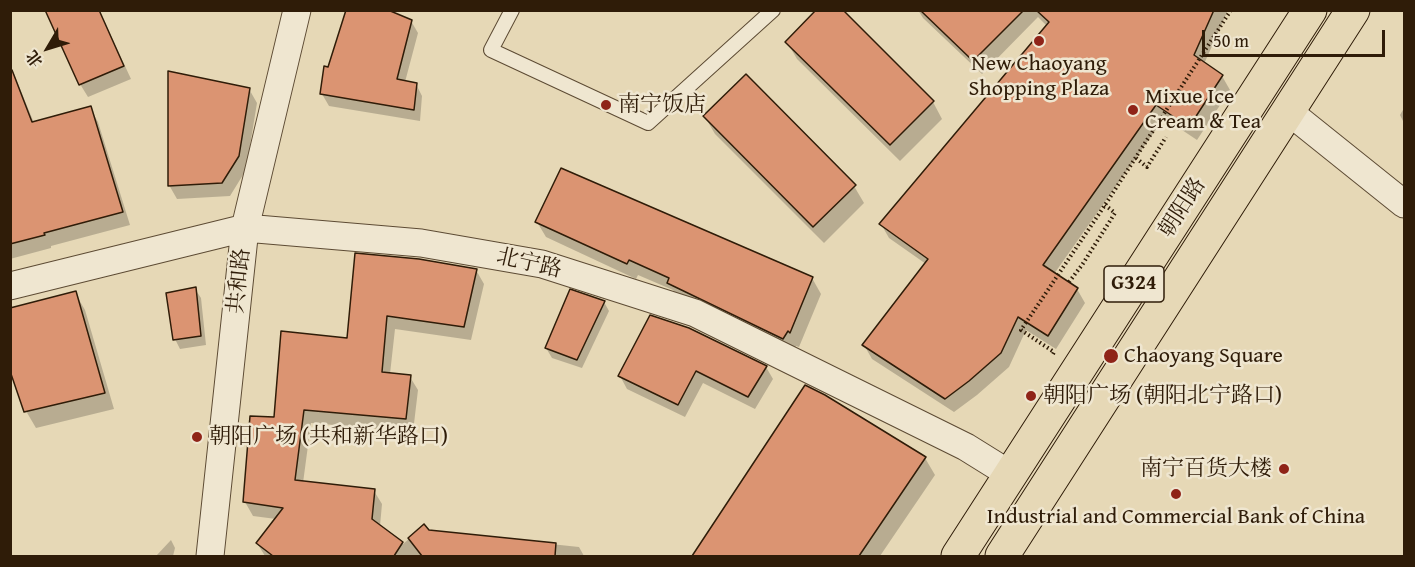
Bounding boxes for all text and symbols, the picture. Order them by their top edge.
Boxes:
north arrow [18,18,78,78]
scale bar [1205,18,1388,56]
text: 50 m [1213,27,1249,54]
marker: New Chaoyang Shopping Plaza [1032,34,1046,48]
text: 北 [19,45,48,73]
place label: New Chaoyang Shopping Plaza [969,51,1109,102]
place label: Mixue Ice Cream & Tea [1145,84,1261,136]
place label: 南宁饭店 [618,92,706,118]
marker: 南宁饭店 [599,98,613,112]
marker: Mixue Ice Cream & Tea [1126,103,1140,117]
street label: 朝阳路 [1154,173,1212,243]
street label: 北宁路 [494,244,564,284]
street label: 共和路 [223,247,257,315]
road number: G324 [1104,266,1164,302]
place label: Chaoyang Square [1124,343,1283,369]
marker: Chaoyang Square [1102,347,1120,365]
place label: 朝阳广场 (朝阳北宁路口) [1043,383,1282,409]
marker: 朝阳广场 (朝阳北宁路口) [1024,389,1038,403]
place label: 朝阳广场 (共和新华路口) [209,424,448,450]
marker: 朝阳广场 (共和新华路口) [190,430,204,444]
place label: 南宁百货大楼 [1140,456,1272,482]
marker: 南宁百货大楼 [1277,462,1291,476]
marker: Industrial and Commercial Bank of China [1169,487,1183,501]
place label: Industrial and Commercial Bank of China [987,504,1365,530]

